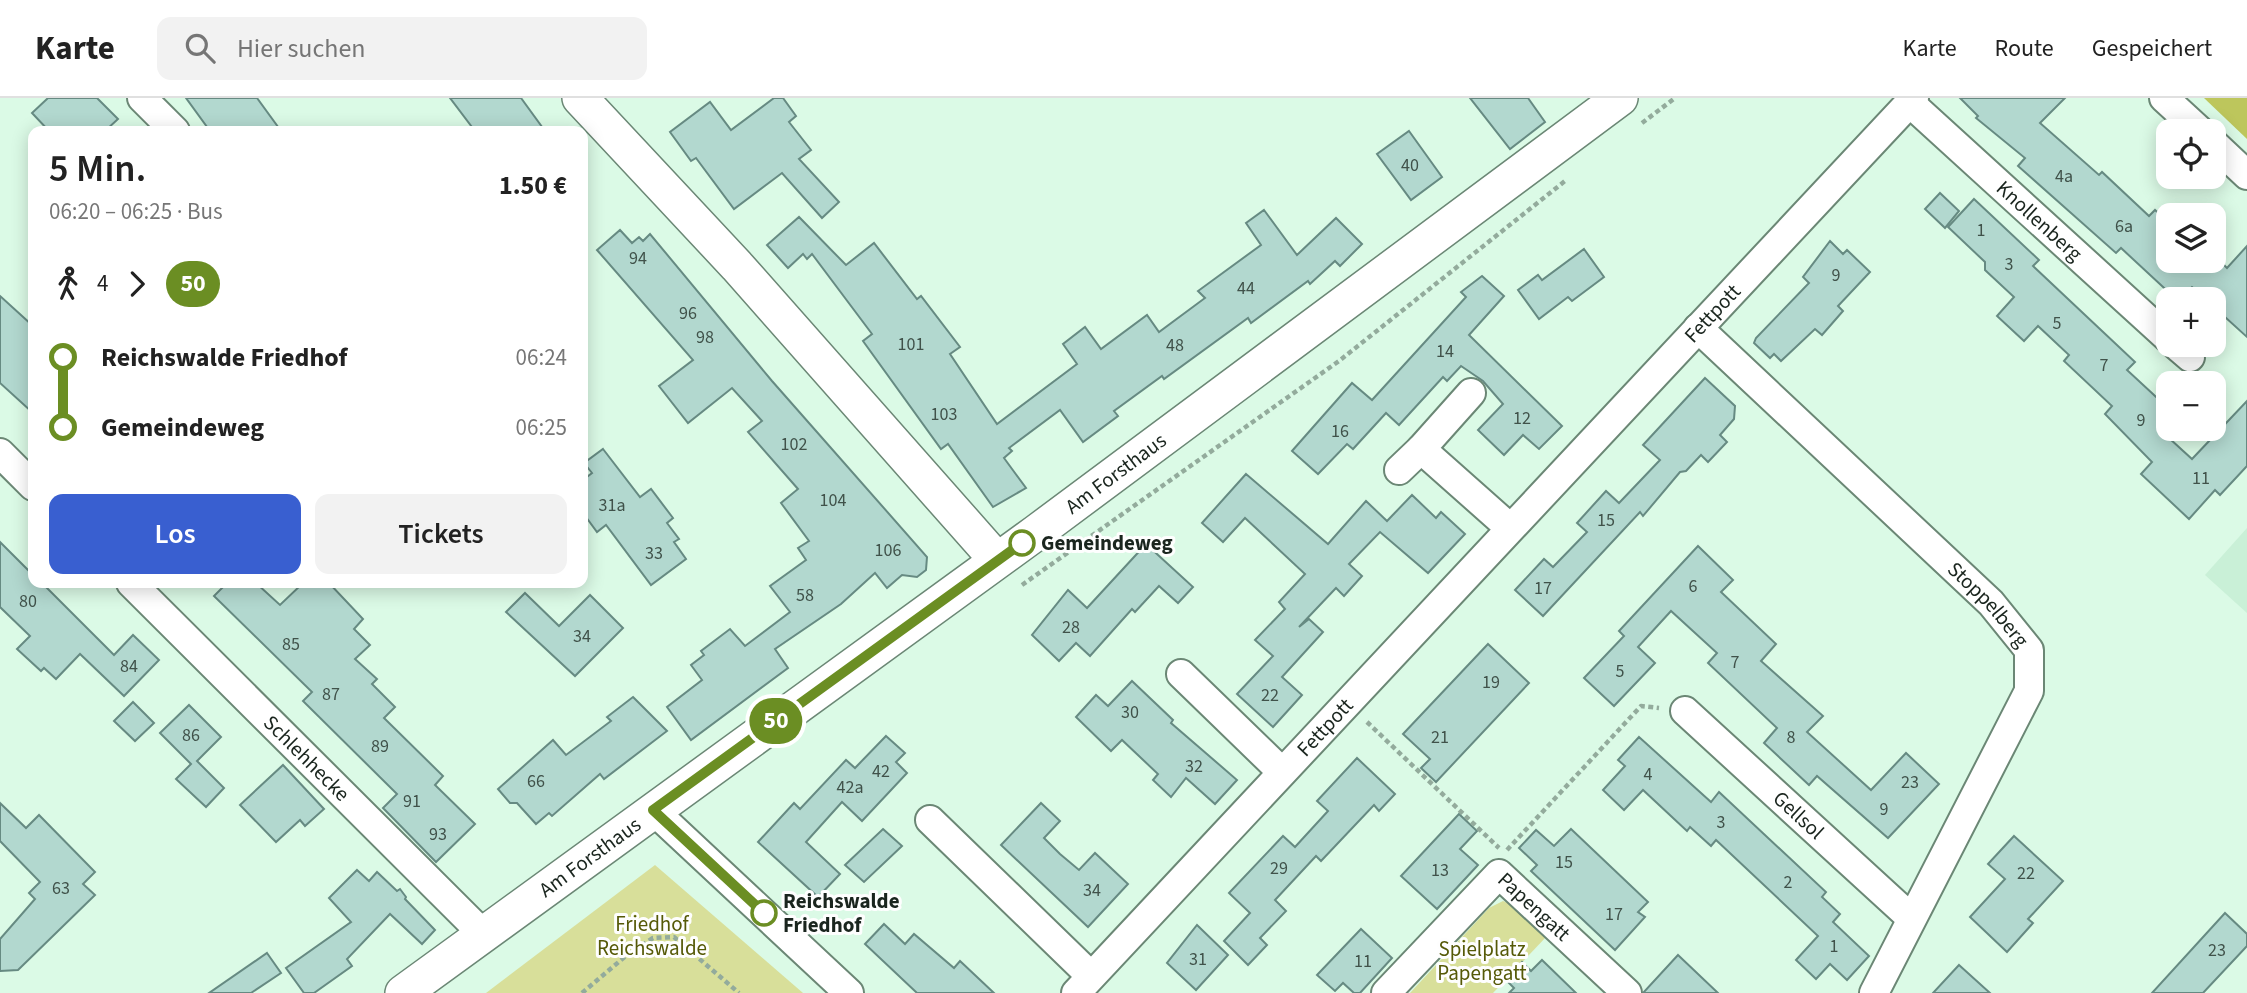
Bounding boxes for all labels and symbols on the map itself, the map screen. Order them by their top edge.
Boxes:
house number: 40 [1401,153,1419,178]
house number: 4a [2055,164,2073,189]
street label: Knollenberg [1990,174,2089,268]
house number: 6a [2115,214,2133,239]
house number: 1 [1977,218,1985,243]
house number: 94 [629,246,647,271]
house number: 3 [2005,252,2014,277]
house number: 9 [1832,263,1841,288]
house number: 44 [1237,276,1255,301]
street label: Fettpott [1677,277,1747,349]
house number: 96 [679,301,697,326]
house number: 5 [2053,311,2062,336]
house number: 98 [696,325,714,350]
house number: 101 [898,332,924,357]
house number: 48 [1166,333,1184,358]
house number: 14 [1436,339,1454,364]
house number: 7 [2100,353,2109,378]
house number: 103 [931,402,957,427]
house number: 12 [1513,406,1531,431]
house number: 9 [2137,408,2146,433]
house number: 16 [1331,419,1349,444]
street label: Am Forsthaus [1059,426,1173,521]
house number: 102 [781,432,807,457]
house number: 11 [2192,466,2210,491]
house number: 104 [820,488,846,513]
house number: 31a [599,493,625,518]
house number: 15 [1597,508,1615,533]
place label: Gemeindeweg [1041,528,1173,558]
marker: Gemeindeweg [1009,530,1035,556]
house number: 106 [875,538,901,563]
house number: 33 [645,541,663,566]
street label: Stoppelberg [1941,555,2036,654]
house number: 6 [1689,574,1698,599]
house number: 17 [1534,576,1552,601]
house number: 58 [796,583,814,608]
house number: 80 [19,589,37,614]
house number: 28 [1062,615,1080,640]
house number: 34 [573,624,591,649]
house number: 85 [282,632,300,657]
house number: 7 [1731,650,1740,675]
house number: 84 [120,654,138,679]
house number: 5 [1616,659,1625,684]
house number: 19 [1482,670,1500,695]
house number: 87 [322,682,340,707]
house number: 22 [1261,683,1279,708]
street label: Fettpott [1290,691,1360,763]
line badge: 50 [744,698,808,744]
house number: 30 [1121,700,1139,725]
street label: Schlehhecke [257,708,357,808]
house number: 86 [182,723,200,748]
house number: 21 [1431,725,1449,750]
house number: 8 [1787,725,1796,750]
house number: 89 [371,734,389,759]
house number: 32 [1185,754,1203,779]
house number: 42 [872,759,890,784]
house number: 4 [1644,762,1653,787]
house number: 66 [527,769,545,794]
house number: 23 [1901,770,1919,795]
house number: 42a [837,775,863,800]
street label: Gellsol [1766,784,1831,846]
house number: 91 [403,789,421,814]
house number: 9 [1880,797,1889,822]
street label: Am Forsthaus [533,810,647,904]
house number: 3 [1717,810,1726,835]
house number: 93 [429,822,447,847]
house number: 15 [1555,850,1573,875]
house number: 29 [1270,856,1288,881]
house number: 13 [1431,858,1449,883]
house number: 22 [2017,861,2035,886]
street label: Papengatt [1491,865,1577,948]
house number: 2 [1784,870,1793,895]
house number: 63 [52,876,70,901]
house number: 34 [1083,878,1101,903]
place label: Reichswalde Friedhof [783,886,900,940]
marker: Reichswalde Friedhof [751,900,777,926]
house number: 17 [1605,902,1623,927]
park label: Friedhof Reichswalde [597,909,707,963]
park label: Spielplatz Papengatt [1437,934,1527,988]
house number: 1 [1830,934,1838,959]
house number: 23 [2208,938,2226,963]
house number: 31 [1189,947,1207,972]
house number: 11 [1354,949,1372,974]

